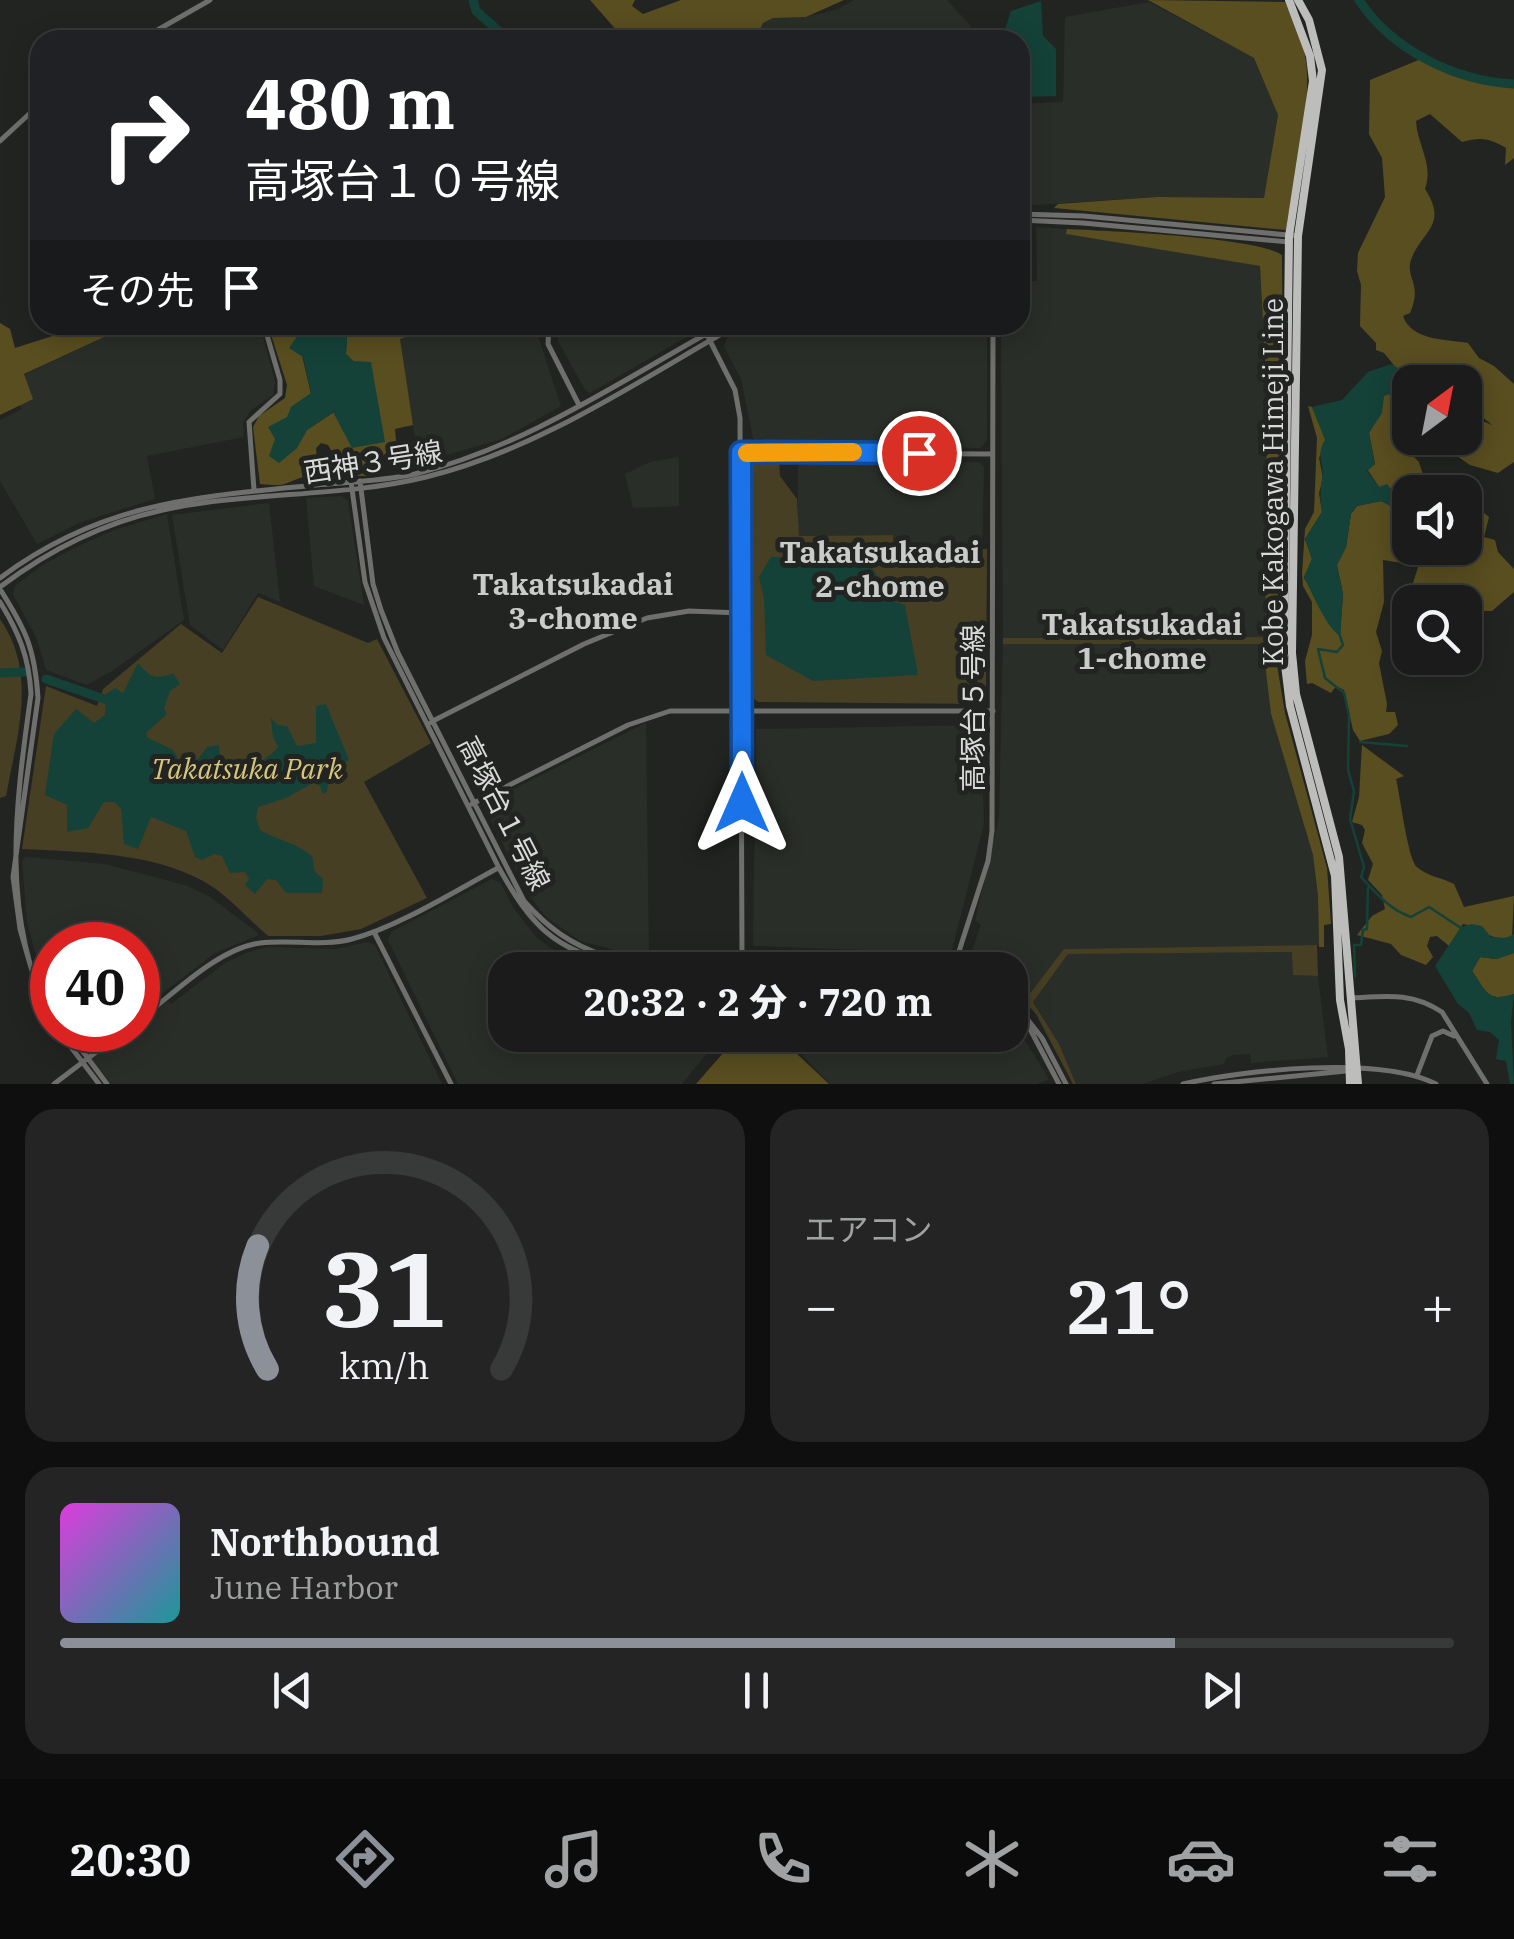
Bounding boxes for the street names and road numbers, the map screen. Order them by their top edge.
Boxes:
street label: Kobe Kakogawa Himeji Line [1254,298,1291,666]
street label: 西神３号線 [301,432,445,491]
street label: 高塚台５号線 [954,624,991,792]
street label: 高塚台１号線 [450,730,559,896]

